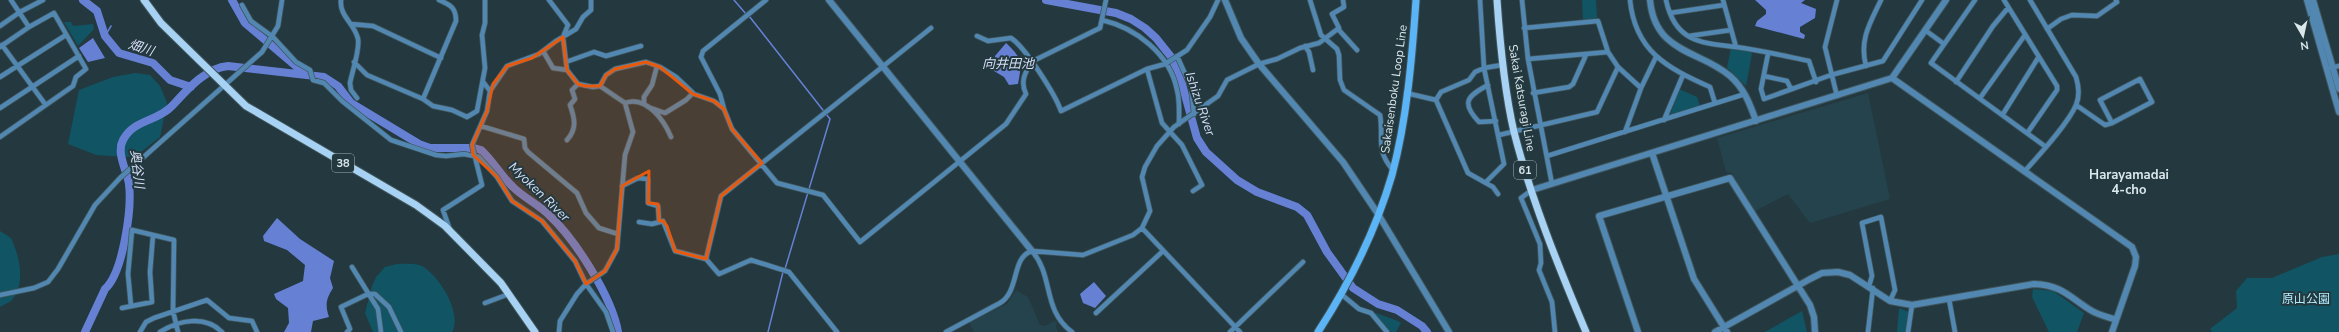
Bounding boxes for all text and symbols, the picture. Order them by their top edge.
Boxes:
north arrow [2283,16,2323,56]
street label: Sakaisenboku Loop Line [1377,24,1411,154]
water label: 畑川 [126,35,158,61]
text: N [2299,37,2310,53]
street label: Sakai Katsuragi Line [1505,43,1539,153]
water label: 向井田池 [982,55,1036,73]
water label: Ishizu River [1181,70,1219,139]
water label: 奥谷川 [126,149,149,191]
road number: 38 [332,154,354,172]
water label: Myoken River [504,158,574,226]
road number: 61 [1514,161,1536,179]
district label: Harayamadai 4-cho [2089,166,2169,199]
park label: 原山公園 [2282,291,2330,307]

